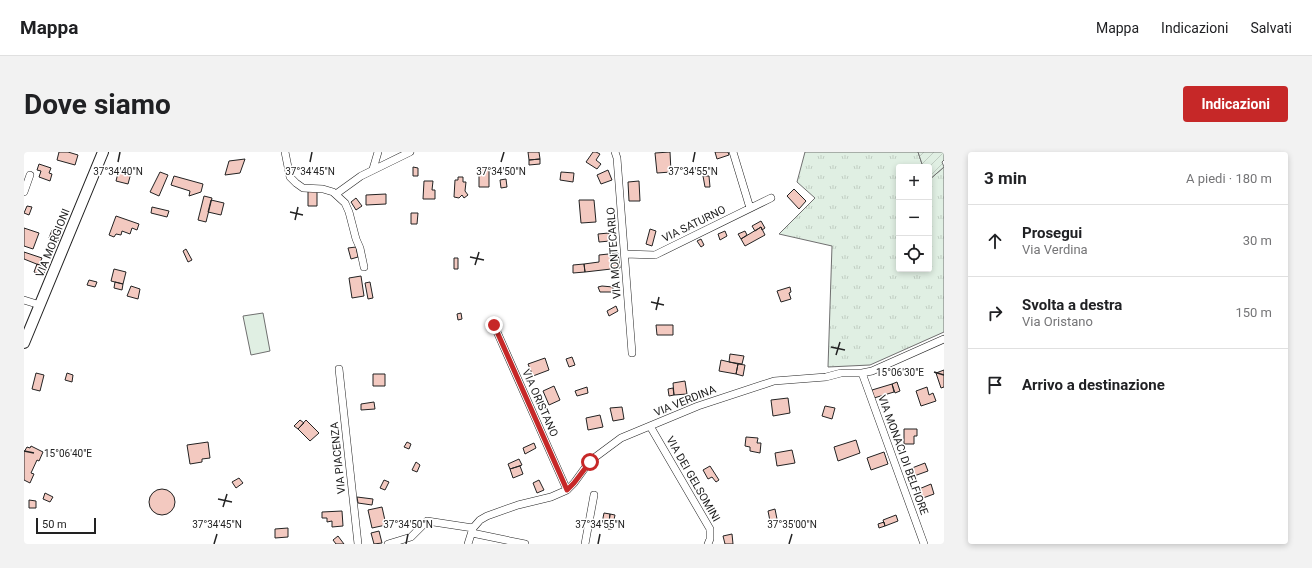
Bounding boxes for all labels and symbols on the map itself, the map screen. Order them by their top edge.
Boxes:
text: 37°34'40"N [93,166,143,177]
text: 37°34'45"N [285,166,335,177]
text: 37°34'50"N [476,166,526,177]
text: 37°34'55"N [668,166,718,177]
street label: VIA SATURNO [660,203,728,245]
street label: VIA MORGIONI [33,207,73,279]
street label: VIA MONTECARLO [604,207,624,299]
route end [485,316,503,334]
street label: VIA ORISTANO [519,367,561,439]
text: 15°06'30"E [876,367,924,378]
street label: VIA VERDINA [652,382,718,419]
street label: VIA MONACI DI BELFIORE [875,393,931,517]
street label: VIA PIACENZA [328,421,348,495]
street label: VIA DEI GELSOMINI [663,434,723,524]
text: 15°06'40"E [44,448,92,459]
route start [581,453,599,471]
scale bar [36,516,96,535]
text: 37°34'45"N [192,519,242,530]
text: 37°34'50"N [383,519,433,530]
text: 37°34'55"N [575,519,625,530]
text: 37°35'00"N [767,519,817,530]

